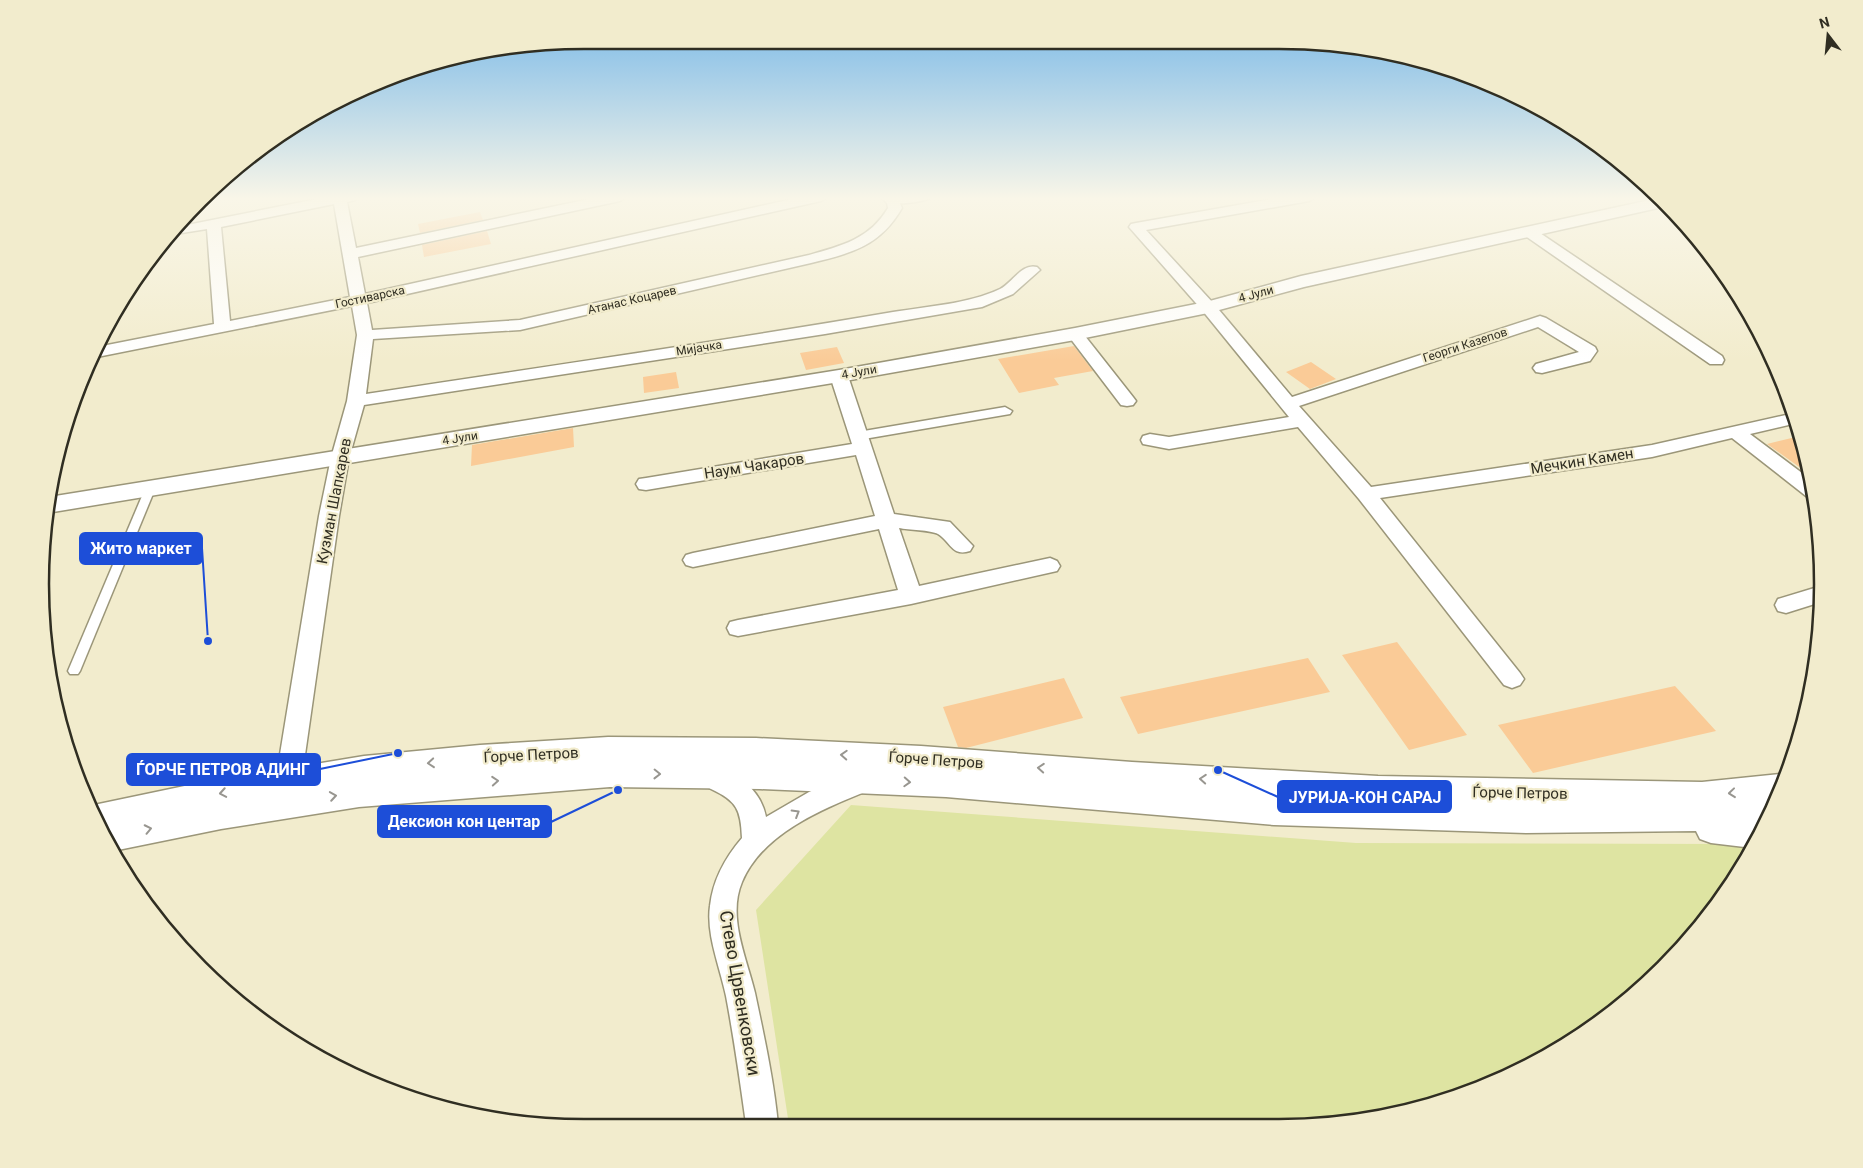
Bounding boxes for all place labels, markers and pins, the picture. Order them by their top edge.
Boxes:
callout: Жито маркет [80,533,202,564]
callout: ЃОРЧЕ ПЕТРОВ АДИНГ [127,754,320,785]
callout: ЈУРИЈА-КОН САРАЈ [1278,781,1451,812]
callout: Дексион кон центар [378,806,551,837]

